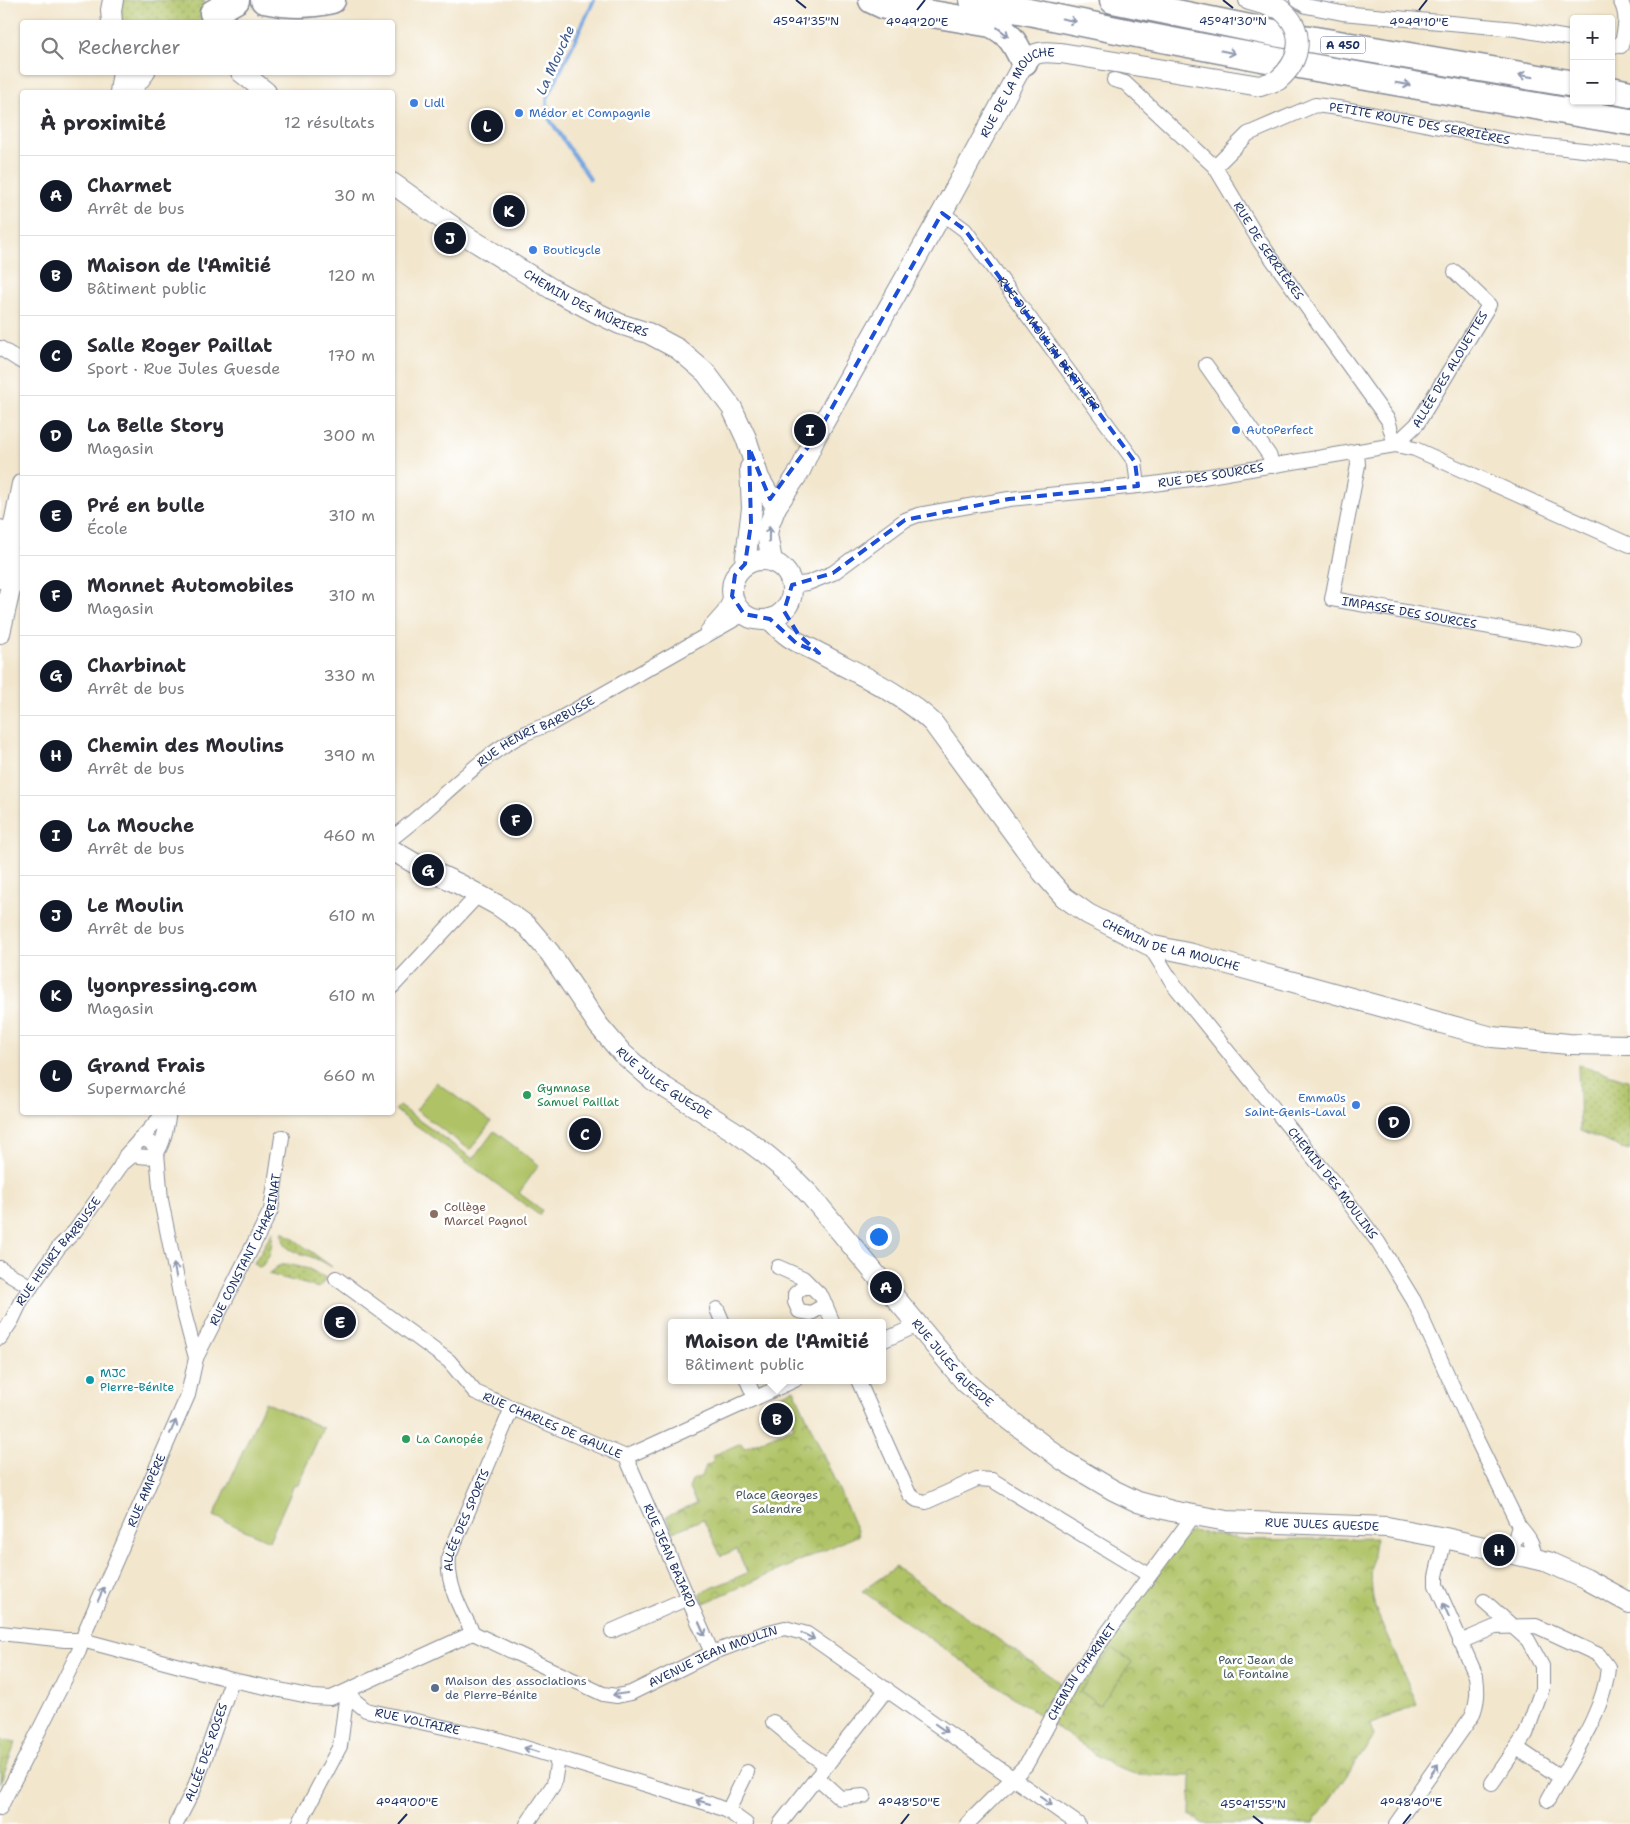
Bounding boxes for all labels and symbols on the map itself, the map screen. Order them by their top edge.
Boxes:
text: 45°41'35"N [773,13,839,29]
text: 45°41'30"N [1199,13,1267,29]
text: 4°49'20"E [886,14,948,30]
text: 4°49'10"E [1389,14,1449,30]
one-way arrow [1060,16,1076,25]
water label: La Mouche [532,22,578,98]
one-way arrow [996,27,1010,37]
road number: A 450 [1320,36,1366,54]
street label: RUE DE LA MOUCHE [976,44,1055,140]
one-way arrow [1219,48,1235,57]
one-way arrow [1518,70,1534,80]
one-way arrow [1394,80,1410,90]
place label: Lidl [424,95,445,111]
marker: Lidl [408,97,420,109]
street label: PETITE ROUTE DES SERRIÈRES [1328,99,1512,149]
place label: Médor et Compagnie [529,105,651,121]
pin: L [471,107,503,145]
marker: Médor et Compagnie [513,107,525,119]
pin: K [493,192,525,230]
street label: RUE DE SERRIÈRES [1230,199,1307,303]
pin: J [434,219,466,257]
place label: Bouticycle [543,242,601,258]
marker: Bouticycle [527,244,539,256]
street label: CHEMIN DES MÛRIERS [521,266,651,341]
street label: RUE DU MOULIN BERTHIER [994,274,1103,415]
street label: ALLÉE DES ALOUETTES [1409,308,1491,431]
pin: I [794,411,826,449]
place label: AutoPerfect [1246,422,1313,438]
marker: AutoPerfect [1230,424,1242,436]
street label: RUE DES SOURCES [1157,459,1265,491]
one-way arrow [764,526,773,542]
street label: IMPASSE DES SOURCES [1341,593,1478,633]
street label: RUE HENRI BARBUSSE [474,692,598,771]
pin: F [500,801,532,839]
pin: G [412,851,444,889]
street label: CHEMIN DE LA MOUCHE [1099,915,1242,975]
street label: RUE JULES GUESDE [613,1044,715,1123]
place label: Gymnase Samuel Paillat [537,1080,619,1110]
marker: Gymnase Samuel Paillat [521,1089,533,1101]
place label: Emmaüs Saint-Genis-Laval [1245,1090,1346,1120]
marker: Emmaüs Saint-Genis-Laval [1350,1099,1362,1111]
pin: D [1378,1103,1410,1141]
pin: C [569,1115,601,1153]
street label: CHEMIN DES MOULINS [1284,1124,1381,1243]
street label: RUE CONSTANT CHARBINAT [206,1172,284,1328]
street label: RUE HENRI BARBUSSE [12,1194,105,1309]
place label: Collège Marcel Pagnol [444,1199,528,1229]
marker: Collège Marcel Pagnol [428,1208,440,1220]
your location [866,1224,892,1250]
one-way arrow [170,1264,180,1280]
pin: A [870,1268,902,1306]
pin: E [324,1303,356,1341]
street label: RUE JULES GUESDE [908,1316,997,1411]
place label: MJC Pierre-Bénite [100,1365,174,1395]
marker: MJC Pierre-Bénite [84,1374,96,1386]
street label: RUE CHARLES DE GAULLE [480,1388,625,1462]
pin: B [761,1400,793,1438]
one-way arrow [169,1420,179,1435]
place label: La Canopée [416,1431,484,1447]
marker: La Canopée [400,1433,412,1445]
street label: RUE AMPÈRE [123,1451,169,1530]
street label: ALLÉE DES SPORTS [440,1466,493,1572]
park label: Place Georges Salendre [736,1487,818,1517]
street label: RUE JEAN BAJARD [640,1501,699,1611]
street label: RUE JULES GUESDE [1265,1514,1379,1535]
pin: H [1483,1531,1515,1569]
one-way arrow [96,1587,106,1602]
one-way arrow [1440,1603,1450,1618]
street label: CHEMIN CHARMET [1044,1620,1120,1724]
one-way arrow [697,1621,707,1636]
street label: AVENUE JEAN MOULIN [646,1622,779,1691]
one-way arrow [800,1631,815,1641]
park label: Parc Jean de la Fontaine [1218,1652,1294,1682]
place label: Maison des associations de Pierre-Bénite [445,1673,587,1703]
marker: Maison des associations de Pierre-Bénite [429,1682,441,1694]
one-way arrow [613,1690,629,1700]
street label: ALLÉE DES ROSES [181,1701,231,1804]
street label: RUE VOLTAIRE [374,1704,462,1738]
one-way arrow [934,1723,948,1733]
one-way arrow [523,1744,539,1754]
one-way arrow [1429,1763,1439,1777]
text: 4°49'00"E [376,1794,438,1810]
text: 4°48'50"E [878,1794,940,1810]
text: 4°48'40"E [1380,1794,1442,1810]
one-way arrow [1039,1796,1053,1806]
text: 45°41'55"N [1220,1796,1286,1812]
one-way arrow [695,1797,711,1807]

